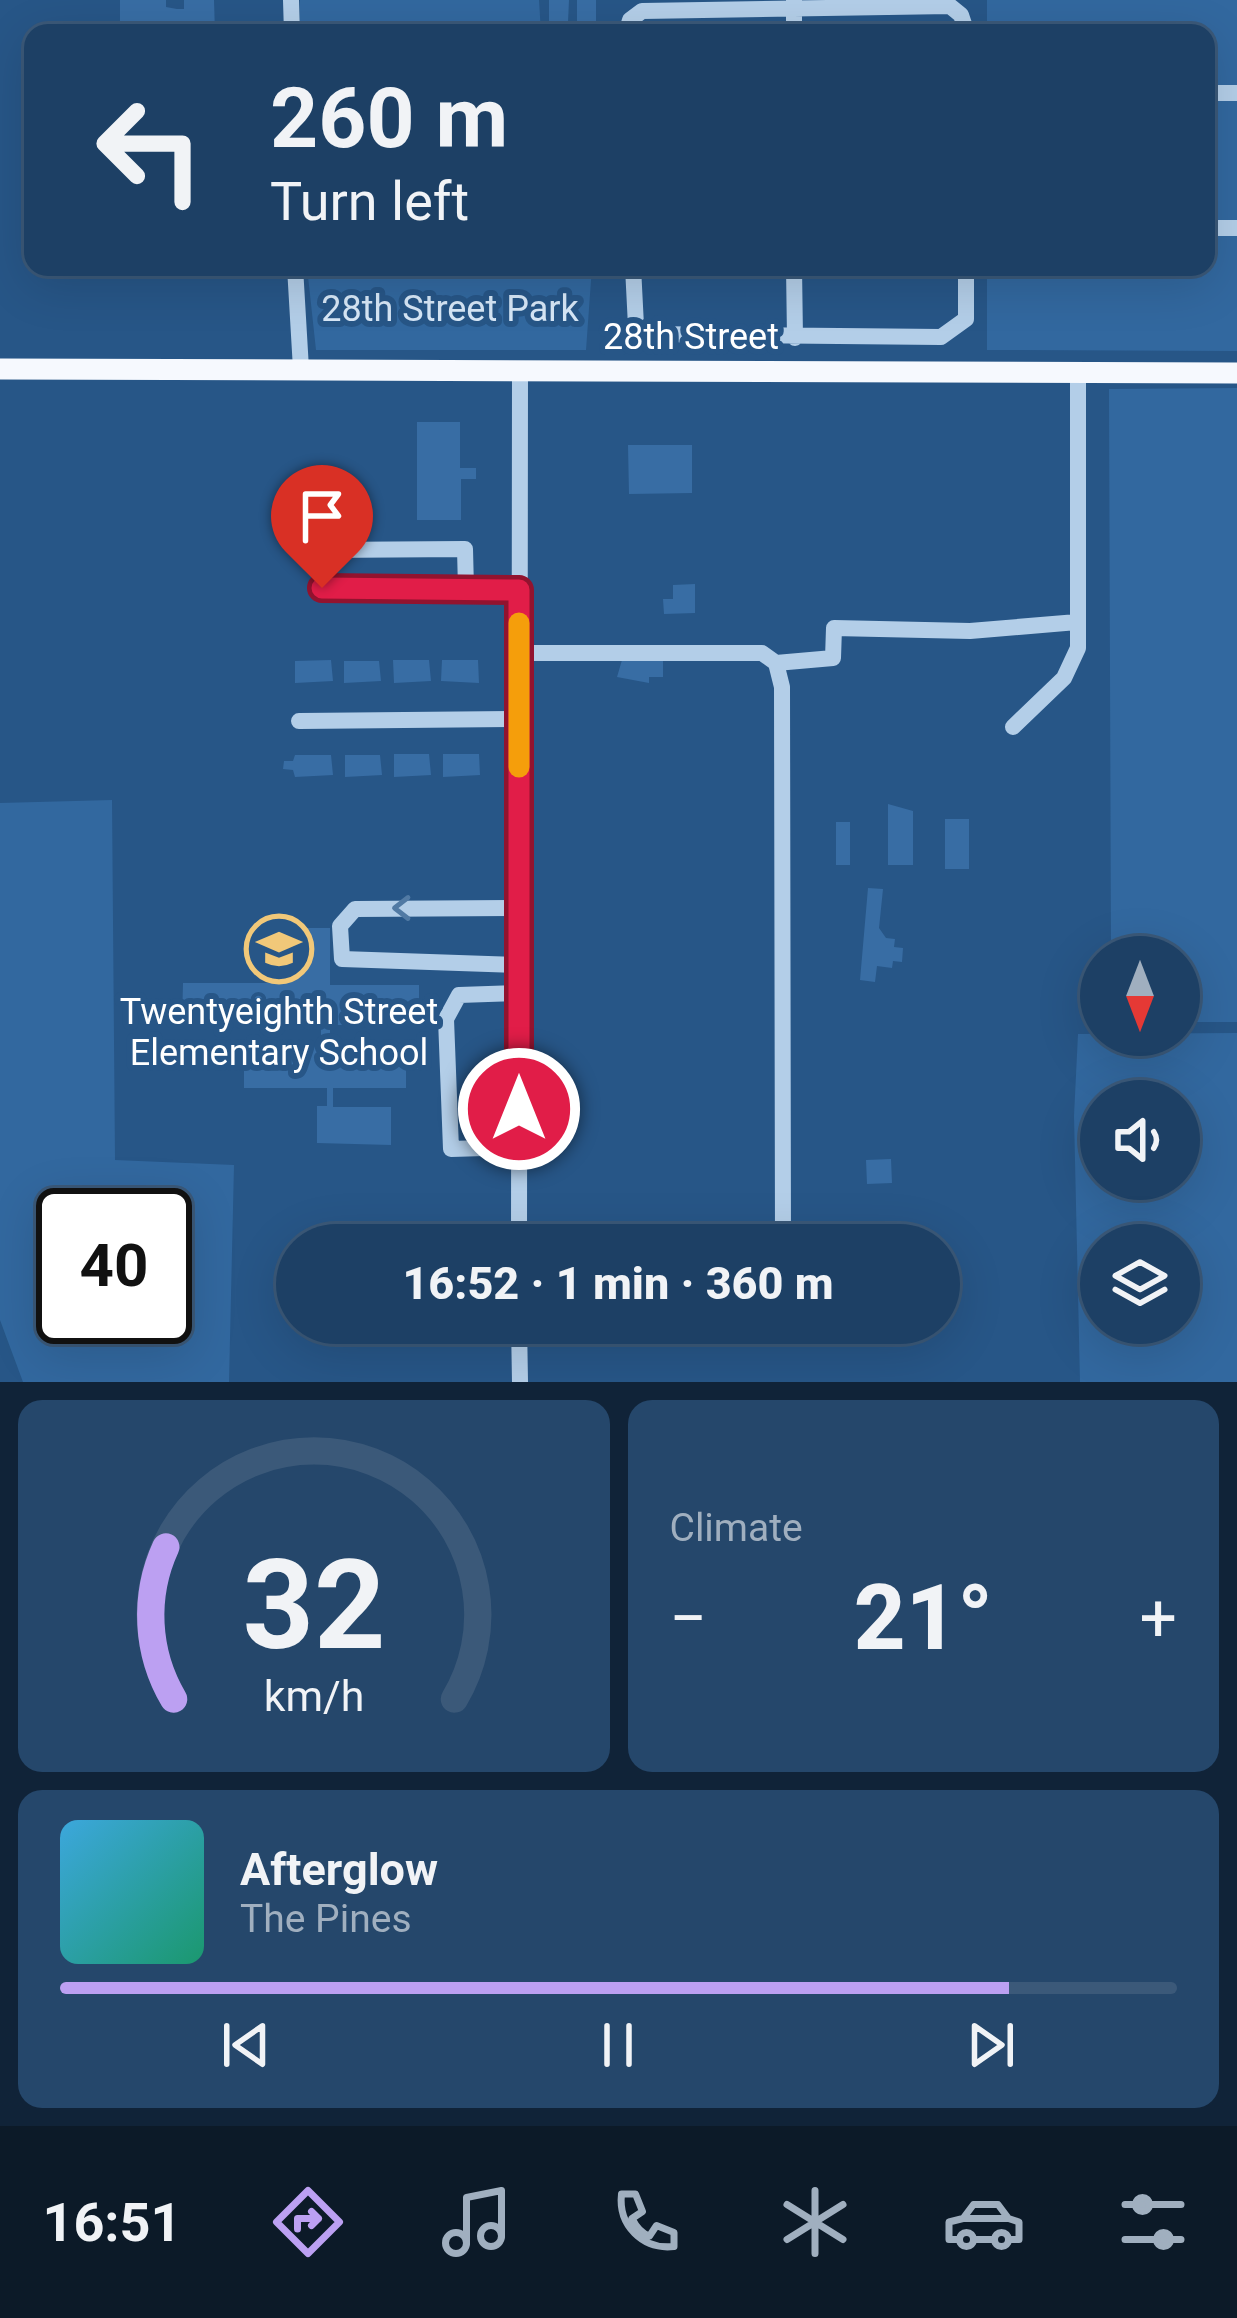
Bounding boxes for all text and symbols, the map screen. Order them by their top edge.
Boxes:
text: 260 m [270,69,508,168]
icon: left [72,72,228,228]
text: Turn left [270,170,469,233]
park label: 28th Street Park [321,288,579,330]
street label: 28th Street [603,316,779,358]
pin [271,465,373,588]
icon: arrive [289,483,355,549]
one-way arrow [392,895,411,921]
school or university icon: Twentyeighth Street Elementary School [244,914,314,984]
north arrow [1080,936,1200,1056]
map controls [1080,936,1200,1344]
place label: Twentyeighth Street Elementary School [120,991,438,1074]
position arrow [456,1046,582,1172]
button: sound [1080,1080,1200,1200]
speed limit sign: 40 [36,1188,192,1344]
button: layers [1080,1224,1200,1344]
text: 16:52 · 1 min · 360 m [402,1257,834,1310]
text: Climate [670,1505,803,1551]
text: 32 [242,1532,385,1678]
text: 21° [854,1566,993,1671]
text: − [670,1580,707,1657]
text: + [1140,1580,1177,1657]
text: km/h [263,1671,364,1721]
text: Afterglow [240,1843,438,1896]
text: The Pines [240,1896,412,1942]
icon: previous [213,2012,279,2078]
icon: pause [585,2012,651,2078]
icon: next [958,2012,1024,2078]
icon: directions [266,2180,350,2264]
icon: music [435,2180,519,2264]
icon: phone [604,2180,688,2264]
icon: climate [773,2180,857,2264]
icon: car [942,2180,1026,2264]
icon: filters [1111,2180,1195,2264]
text: 16:51 [42,2191,182,2254]

